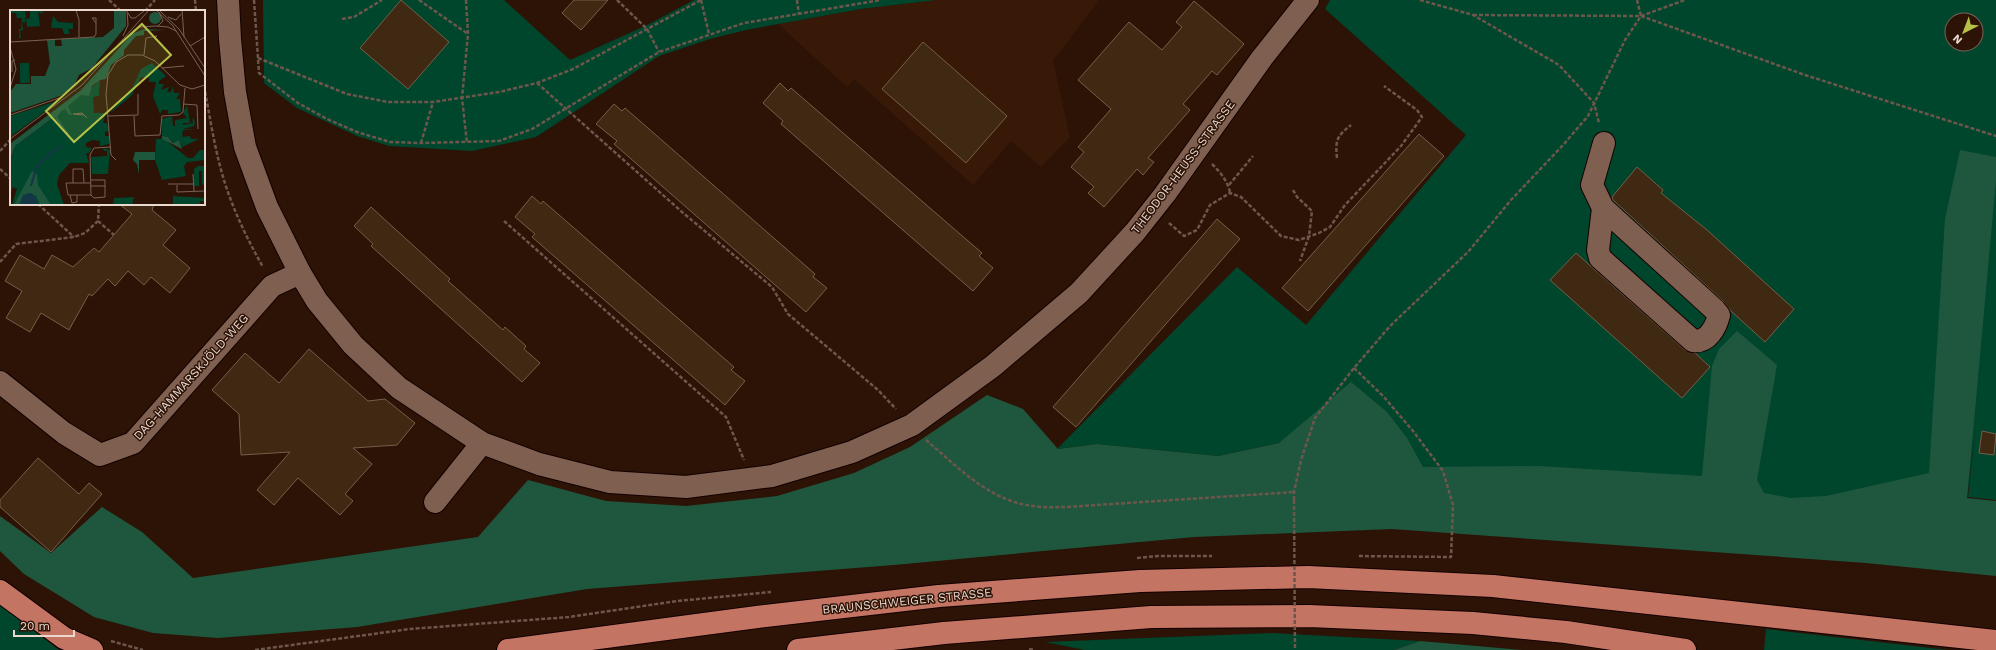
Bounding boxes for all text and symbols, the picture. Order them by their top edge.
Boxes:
inset map [10,10,205,205]
north arrow [1944,12,1984,52]
text: N [1950,32,1965,47]
street label: THEODOR-HEUSS-STRASSE [1128,97,1238,236]
street label: DAG-HAMMARSKJÖLD-WEG [131,311,251,443]
street label: BRAUNSCHWEIGER STRASSE [822,585,993,617]
scale bar [14,612,74,638]
text: 20 m [20,619,50,633]

